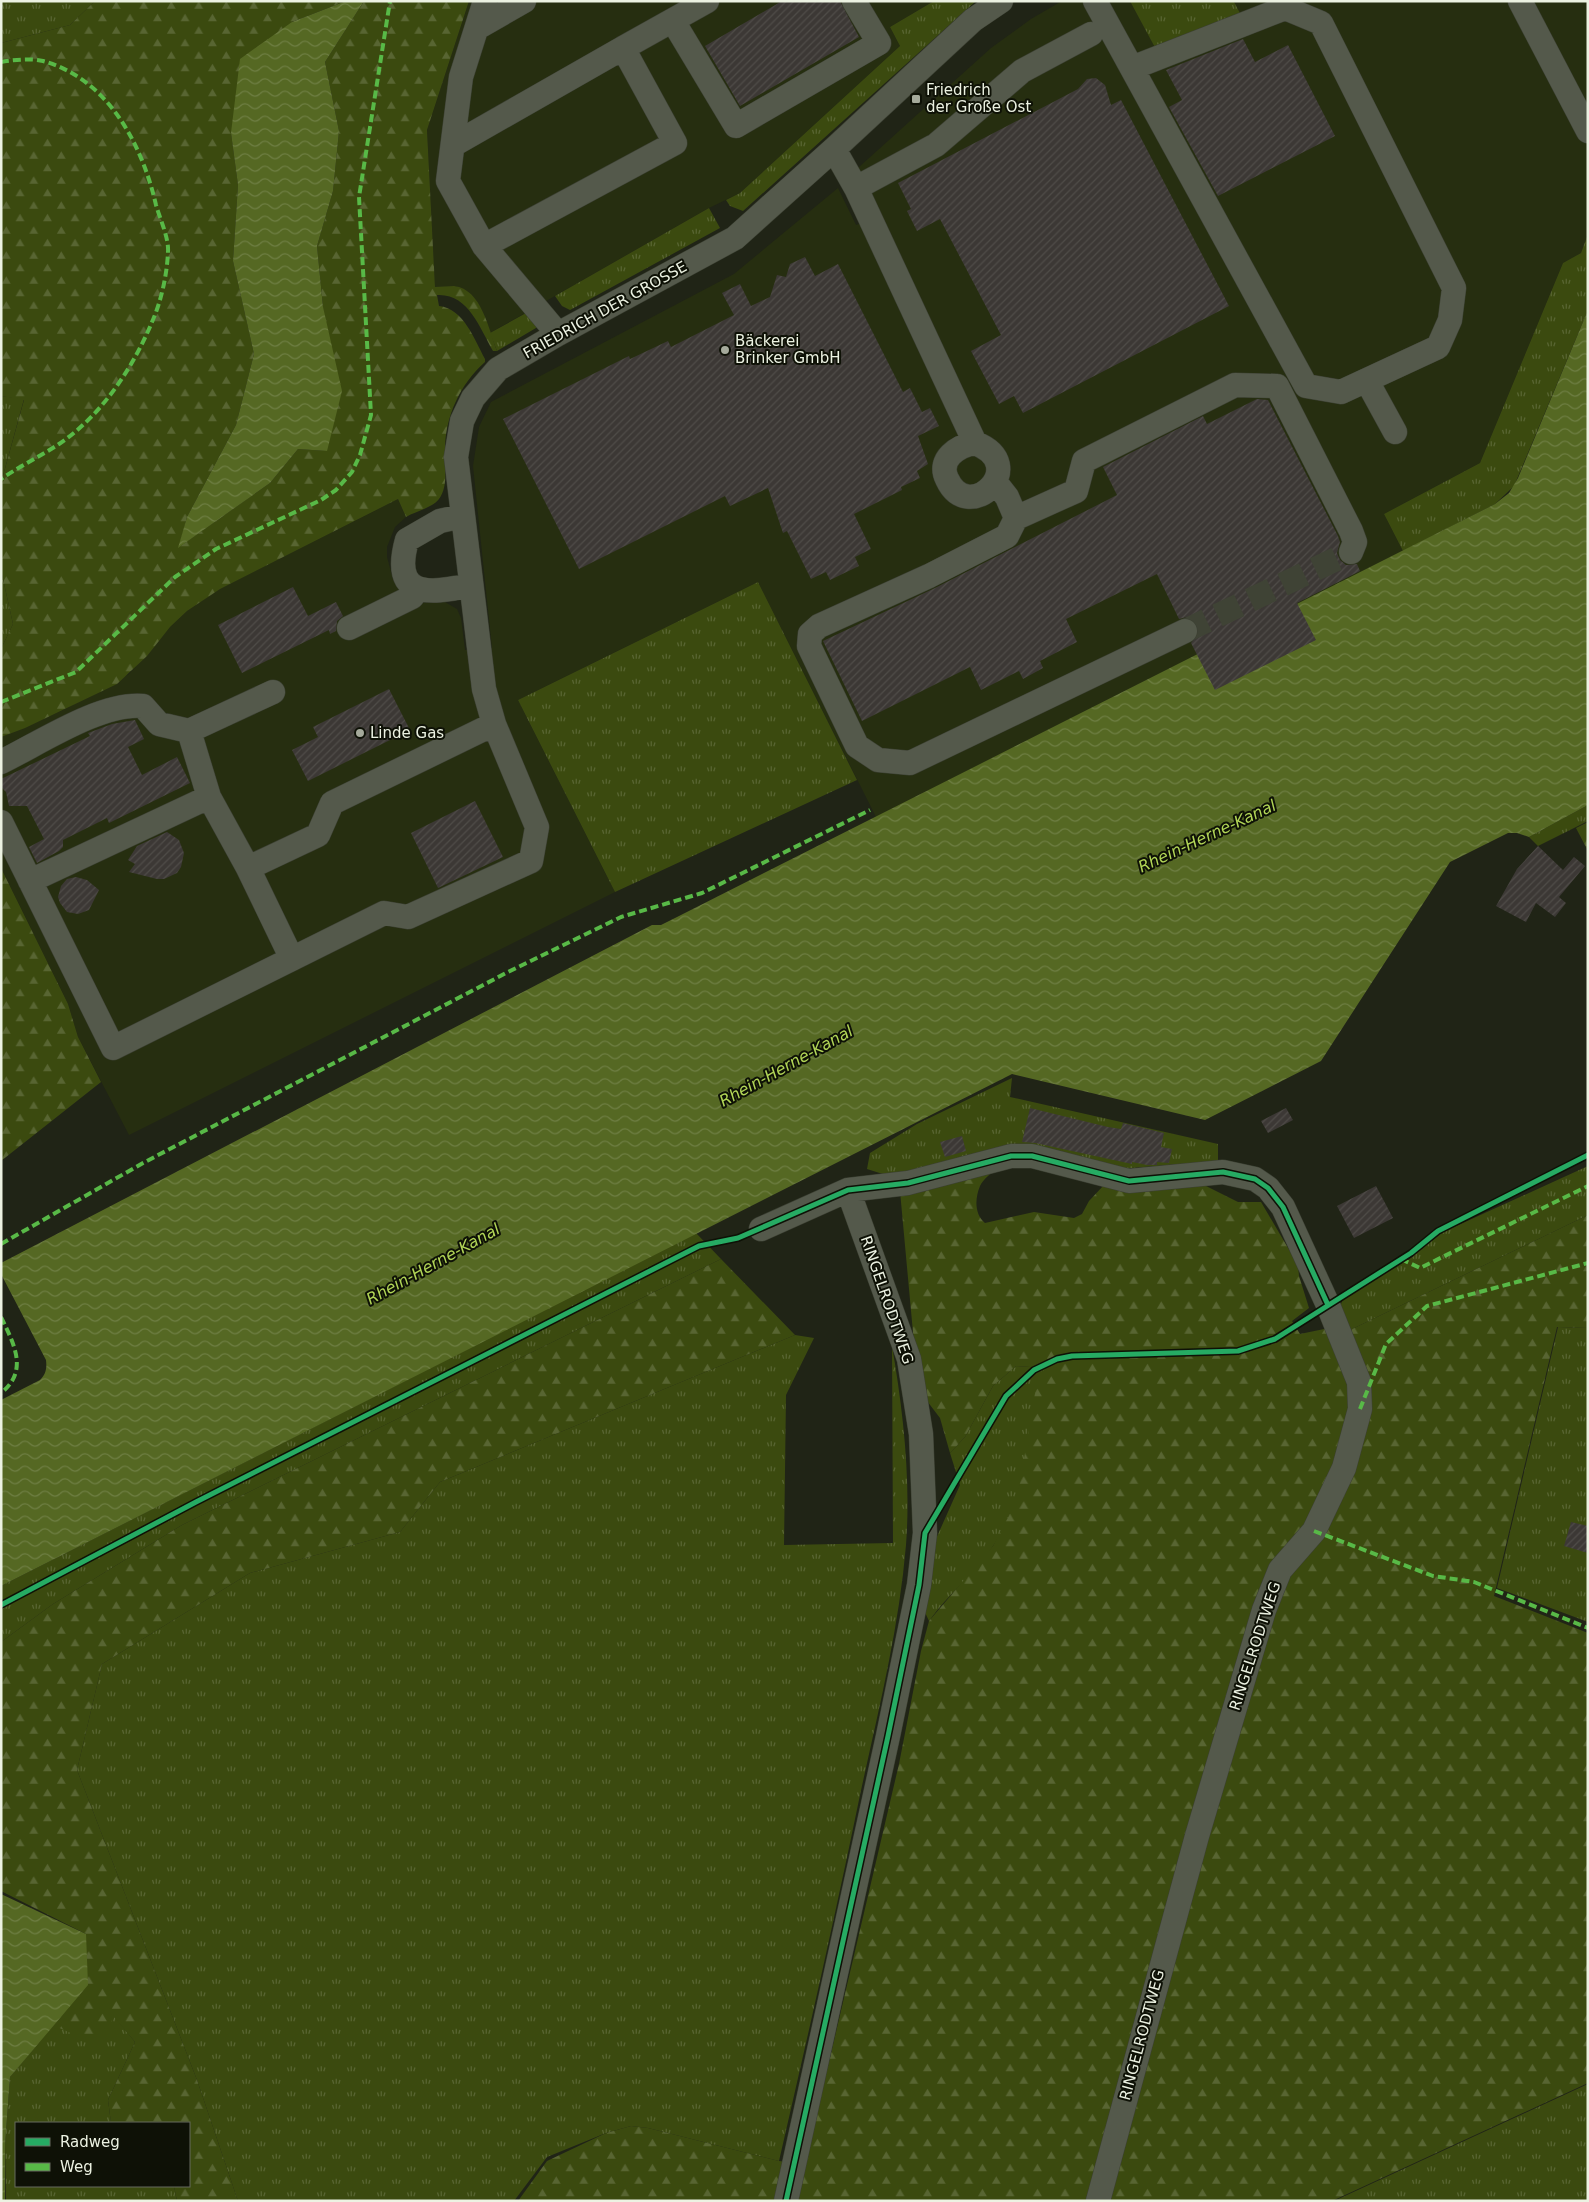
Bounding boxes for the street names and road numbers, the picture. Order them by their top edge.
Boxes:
street label: FRIEDRICH DER GROSSE [520,257,690,363]
street label: RINGELRODTWEG [857,1234,917,1366]
street label: RINGELRODTWEG [1226,1579,1284,1713]
street label: RINGELRODTWEG [1116,1968,1168,2102]

